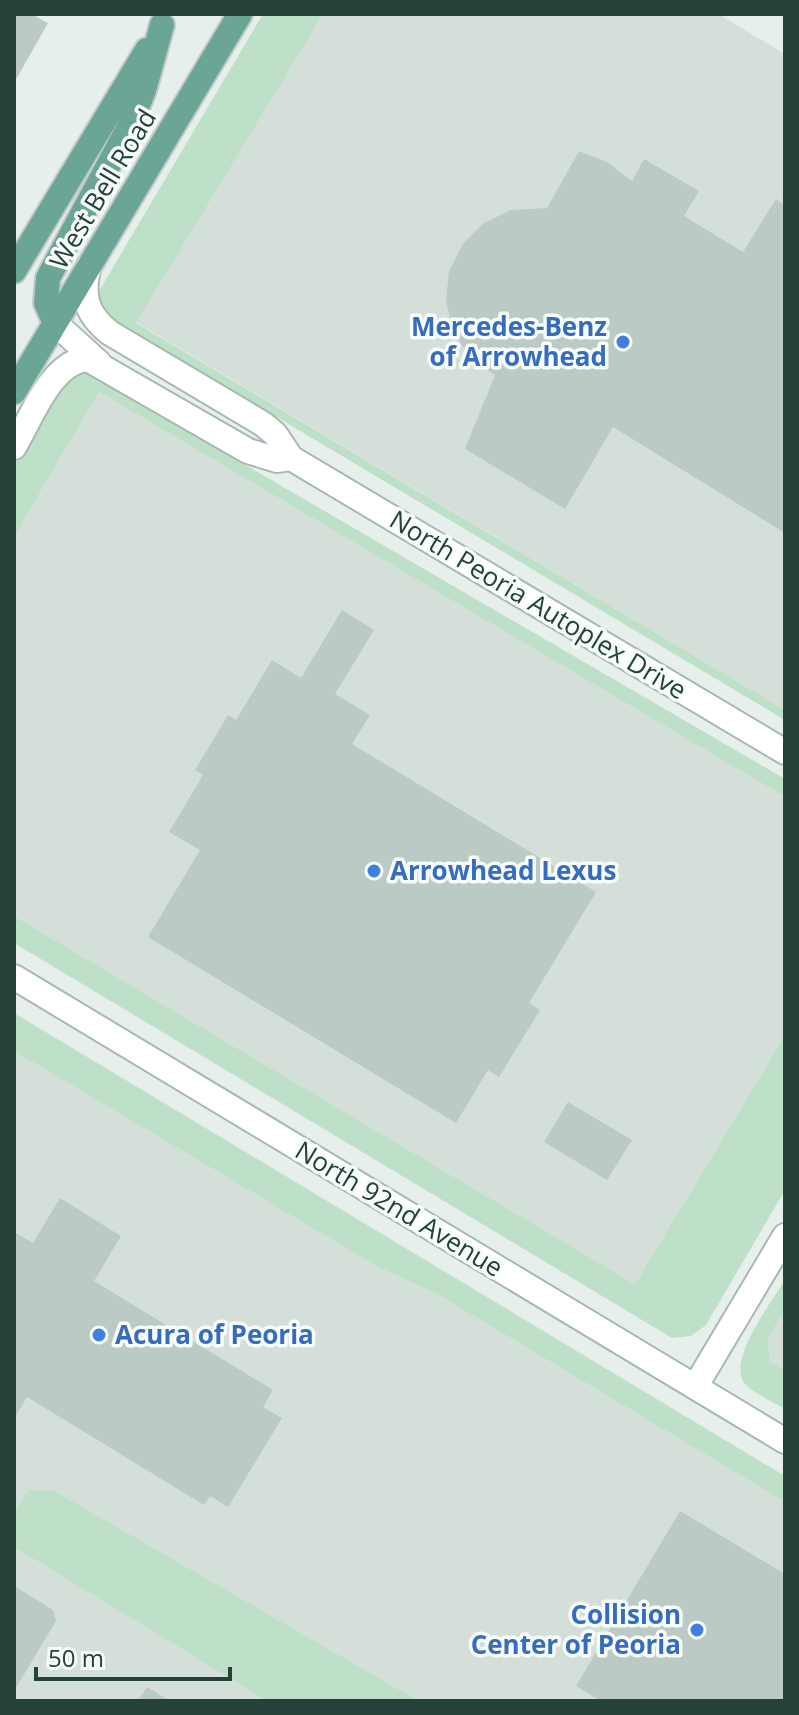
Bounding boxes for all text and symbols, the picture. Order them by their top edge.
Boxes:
street label: West Bell Road [40,102,164,275]
place label: Mercedes-Benz of Arrowhead [411,308,607,374]
marker: Mercedes-Benz of Arrowhead [614,333,632,351]
street label: North Peoria Autoplex Drive [383,501,694,707]
place label: Arrowhead Lexus [390,852,616,888]
marker: Arrowhead Lexus [365,862,383,880]
street label: North 92nd Avenue [289,1132,510,1285]
place label: Acura of Peoria [115,1316,314,1352]
marker: Acura of Peoria [90,1326,108,1344]
place label: Collision Center of Peoria [471,1596,681,1662]
marker: Collision Center of Peoria [688,1621,706,1639]
scale bar [36,1631,230,1681]
text: 50 m [48,1641,104,1674]

